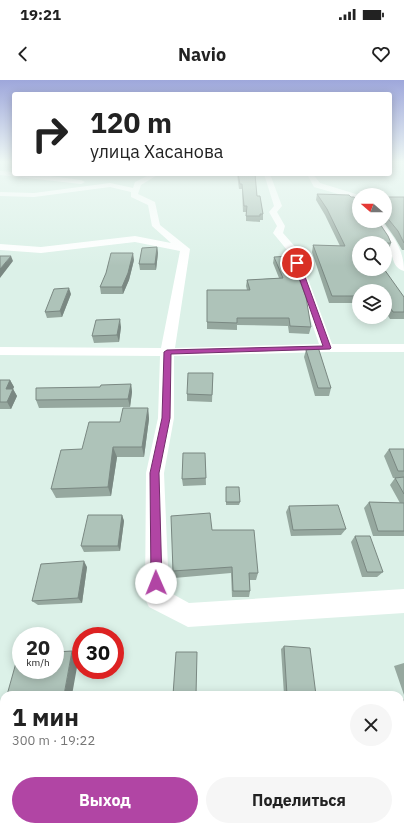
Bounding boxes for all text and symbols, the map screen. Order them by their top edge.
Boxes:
text: 19:21 [20,5,61,24]
icon: back [12,43,34,65]
text: Navio [178,43,226,66]
icon: heart [370,43,392,65]
text: 120 m [90,104,172,141]
icon: right [24,108,76,160]
text: улица Хасанова [90,140,223,163]
north arrow [352,188,392,228]
map controls [352,188,392,324]
button: search [352,236,392,276]
pin [280,246,314,280]
icon: arrive [286,252,308,274]
button: layers [352,284,392,324]
position arrow [135,562,177,604]
speed limit sign: 30 [72,627,124,679]
text: 20 [26,634,50,661]
text: km/h [26,656,50,669]
text: 1 мин [12,701,79,733]
button: close [350,704,392,746]
text: 300 m · 19:22 [12,732,95,749]
button: Выход [12,777,198,823]
button: Поделиться [206,777,392,823]

